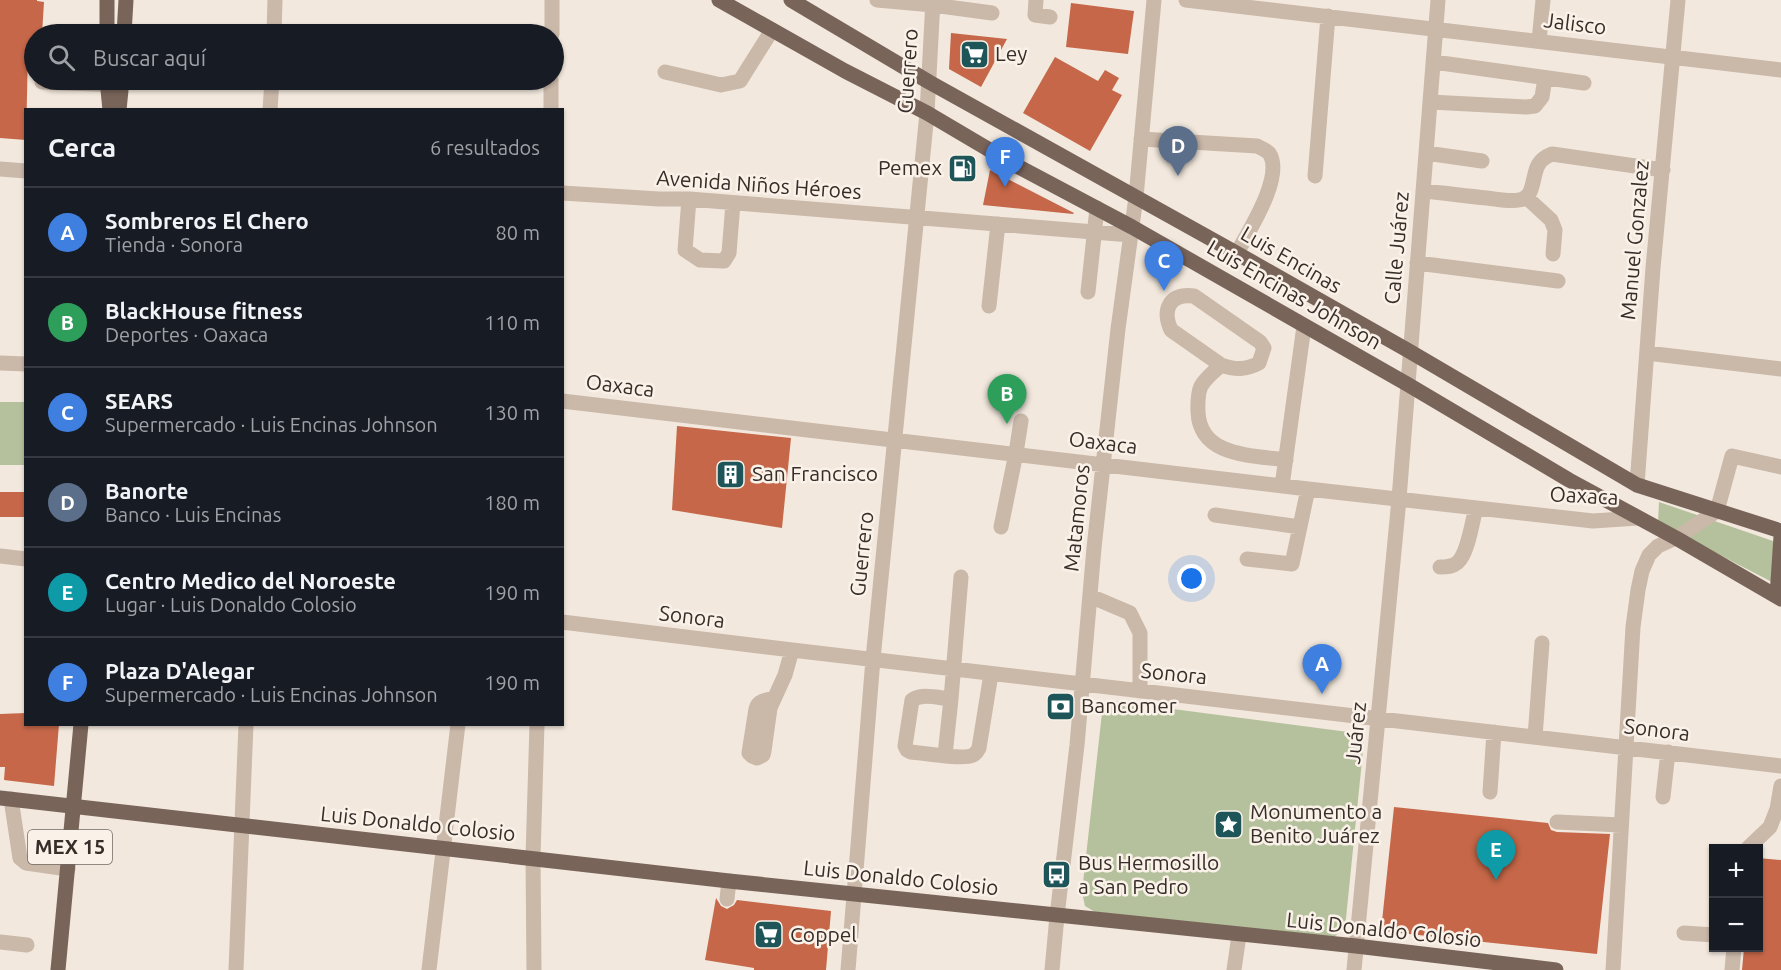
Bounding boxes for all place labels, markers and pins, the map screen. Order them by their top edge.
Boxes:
supermarket icon: Ley [958,38,990,70]
place label: Ley [995,41,1027,65]
pin: D [1158,126,1198,176]
pin: F [986,138,1024,187]
fuel station icon: Pemex [947,152,979,184]
place label: Pemex [878,155,942,179]
pin: C [1144,242,1184,291]
pin: B [988,374,1026,424]
building icon: San Francisco [715,458,747,490]
place label: San Francisco [752,461,878,485]
pin: A [1302,644,1342,694]
bank icon: Bancomer [1044,690,1076,722]
place label: Bancomer [1081,693,1177,717]
place label: Monumento a Benito Juárez [1250,799,1382,847]
place icon: Monumento a Benito Juárez [1213,808,1245,840]
pin: E [1476,830,1516,880]
place label: Bus Hermosillo a San Pedro [1078,850,1219,898]
bus stop icon: Bus Hermosillo a San Pedro [1041,859,1073,891]
supermarket icon: Coppel [753,919,785,951]
place label: Coppel [790,922,857,946]

